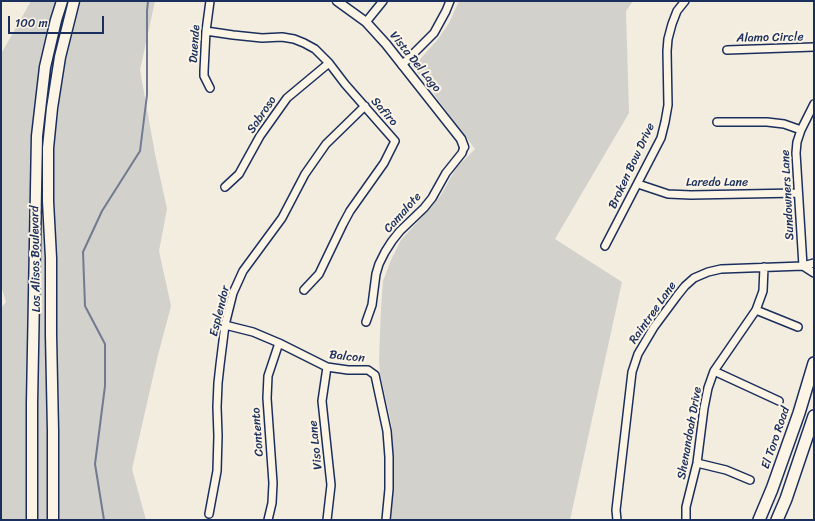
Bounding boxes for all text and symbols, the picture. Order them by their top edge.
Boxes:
scale bar [10,8,106,34]
text: 100 m [15,12,48,34]
street label: Duende [186,24,204,64]
street label: Vista Del Lago [386,29,444,95]
street label: Alamo Circle [736,30,804,46]
street label: Sabroso [244,94,280,136]
street label: Safiro [368,95,400,129]
street label: Broken Bow Drive [606,121,658,211]
street label: Sundowners Lane [778,149,798,241]
street label: Laredo Lane [686,176,748,190]
street label: Camalote [381,190,425,236]
street label: Los Alisos Boulevard [28,206,44,312]
street label: Raintree Lane [626,279,680,347]
street label: Esplendor [207,284,233,338]
street label: Balcon [329,348,365,366]
street label: Shenandoah Drive [675,386,705,480]
street label: El Toro Road [759,405,793,471]
street label: Contento [249,407,267,457]
street label: Viso Lane [306,420,326,470]

